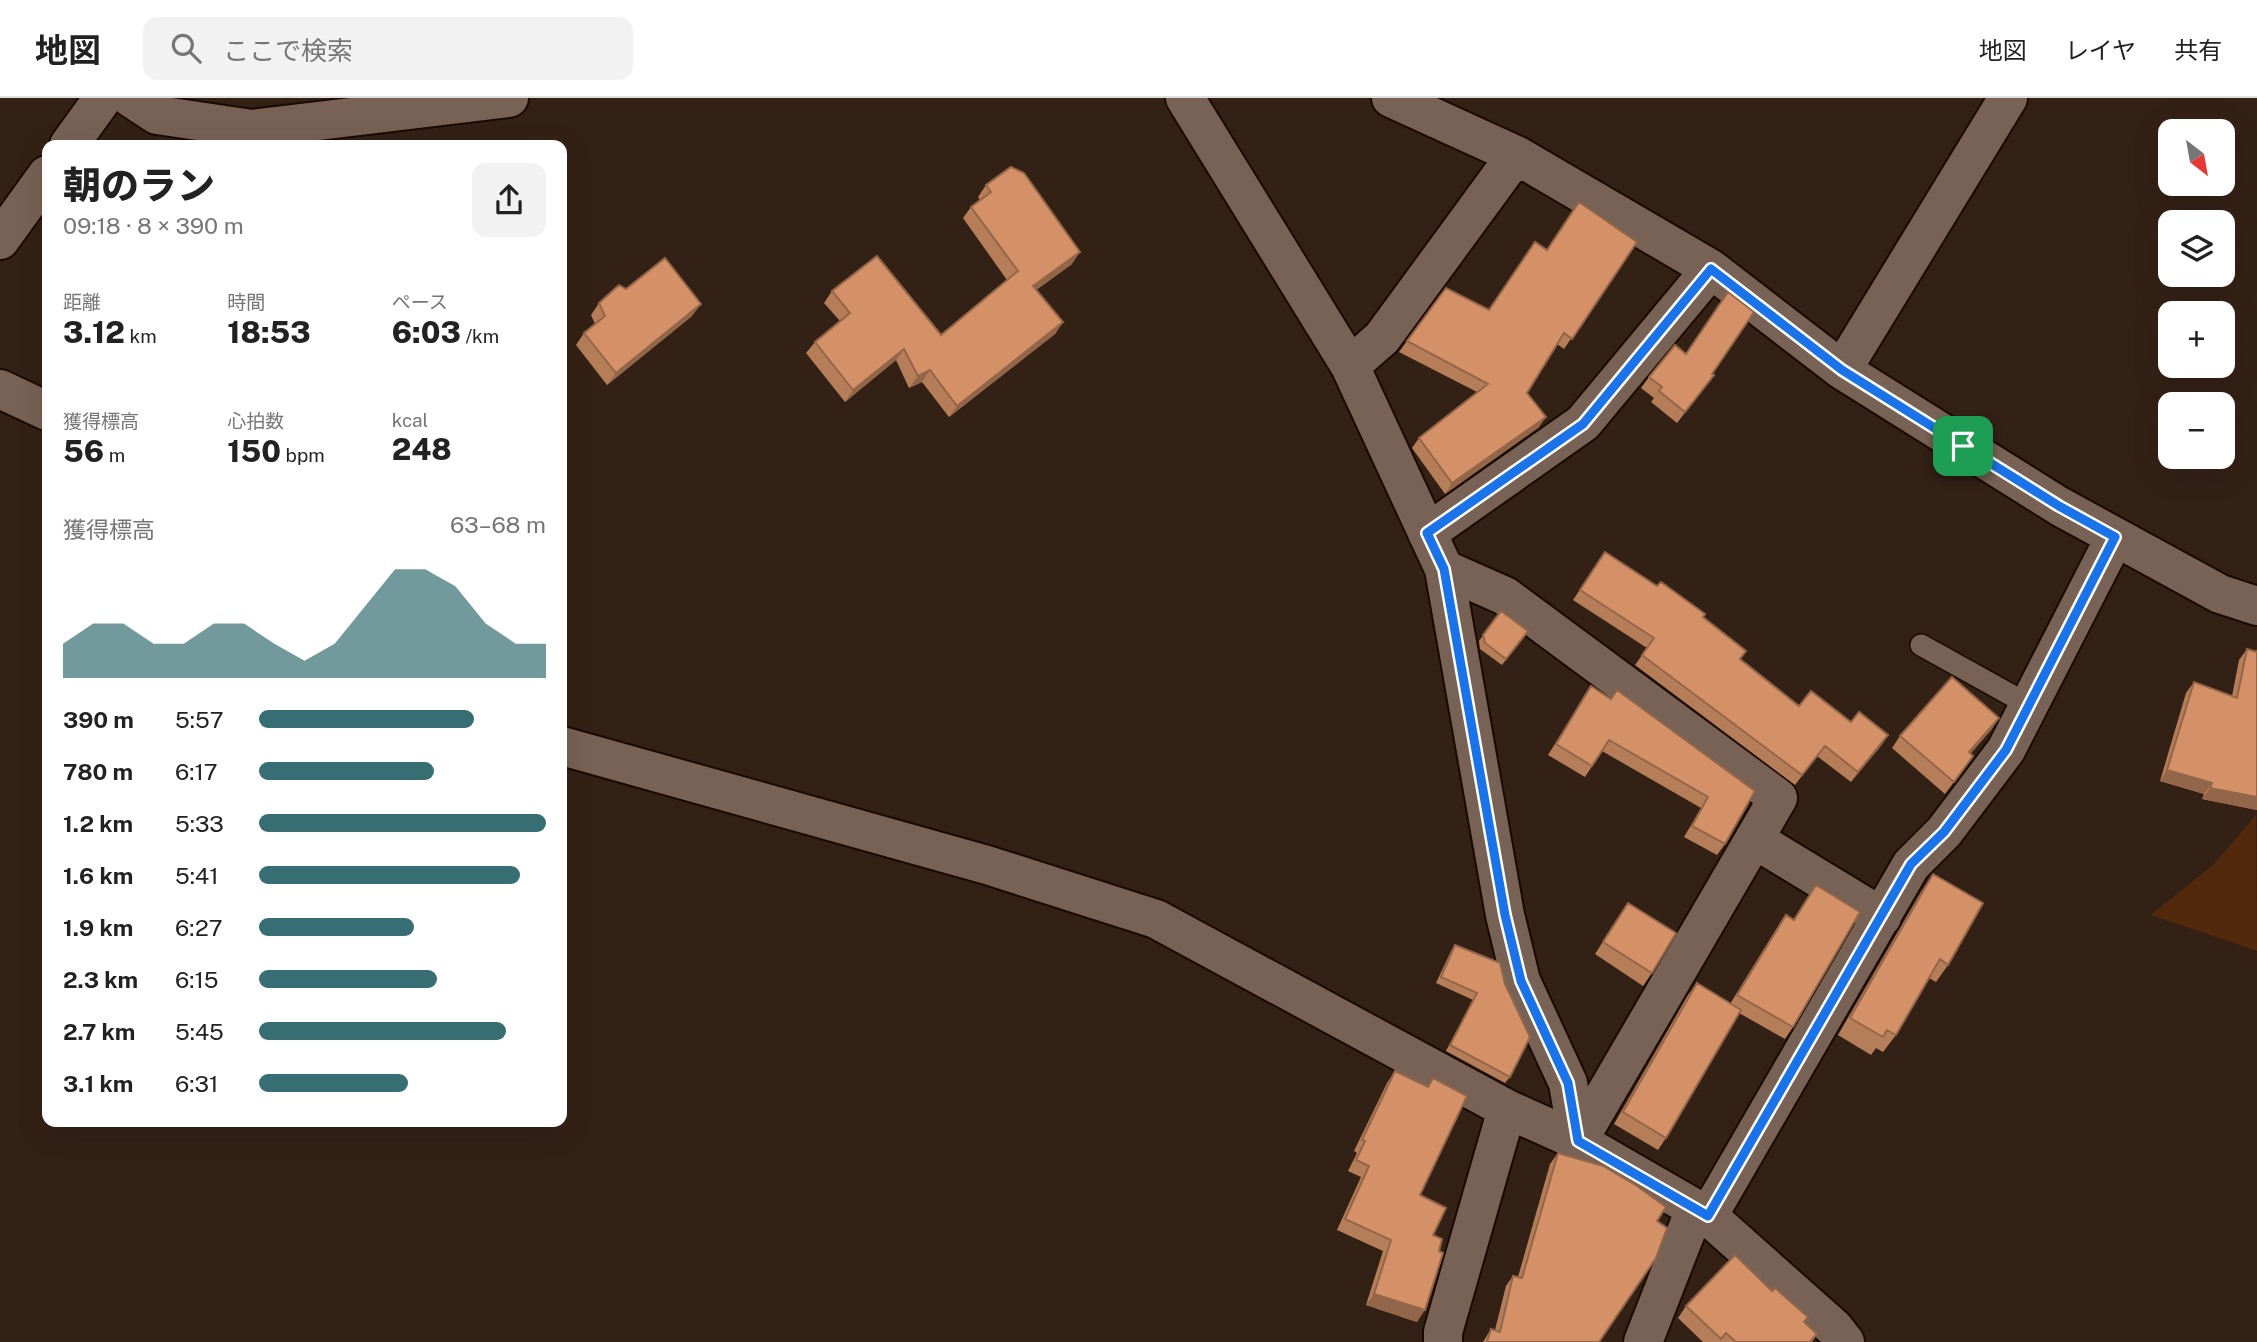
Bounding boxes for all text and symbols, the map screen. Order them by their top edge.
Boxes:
search box [143,17,633,80]
icon: search [167,29,205,67]
text: 地図 [35,31,101,69]
text: ここで検索 [223,35,353,66]
text: 地図 [1979,36,2027,64]
text: レイヤ [2065,36,2136,64]
text: 共有 [2174,36,2222,64]
north arrow [2158,119,2235,196]
map controls [2158,119,2235,469]
text: 朝のラン [63,163,215,208]
button: share [472,163,546,237]
button: layers [2158,210,2235,287]
text: 09:18 · 8 × 390 m [63,212,244,239]
text: 距離 [63,291,101,313]
text: 時間 [227,291,265,313]
text: ペース [392,291,448,313]
button: + [2158,301,2235,378]
text: 3.12 [63,314,125,350]
text: 18:53 [227,314,311,350]
text: 6:03 [392,314,461,350]
text: km [125,325,157,347]
text: /km [461,325,499,347]
button: − [2158,392,2235,469]
text: kcal [392,409,428,431]
text: 獲得標高 [63,410,139,432]
text: 心拍数 [227,410,284,432]
pin [1933,416,1993,476]
icon: arrive [1944,427,1982,465]
text: 248 [392,431,452,467]
text: 56 [63,433,104,469]
text: 150 [227,433,281,469]
text: m [104,444,125,466]
text: bpm [281,444,325,466]
text: 63–68 m [450,511,546,538]
text: 獲得標高 [63,516,155,543]
text: 390 m [63,706,134,733]
text: 5:57 [175,706,223,733]
text: 780 m [63,758,133,785]
text: 6:17 [175,758,218,785]
text: 1.2 km [63,810,133,837]
text: 5:33 [175,810,224,837]
text: 1.6 km [63,862,133,889]
text: 5:41 [175,862,219,889]
text: 1.9 km [63,914,133,941]
text: 6:27 [175,914,222,941]
text: 2.3 km [63,966,138,993]
text: 6:15 [175,966,219,993]
text: 2.7 km [63,1018,135,1045]
text: 5:45 [175,1018,224,1045]
text: 3.1 km [63,1070,133,1097]
text: 6:31 [175,1070,218,1097]

